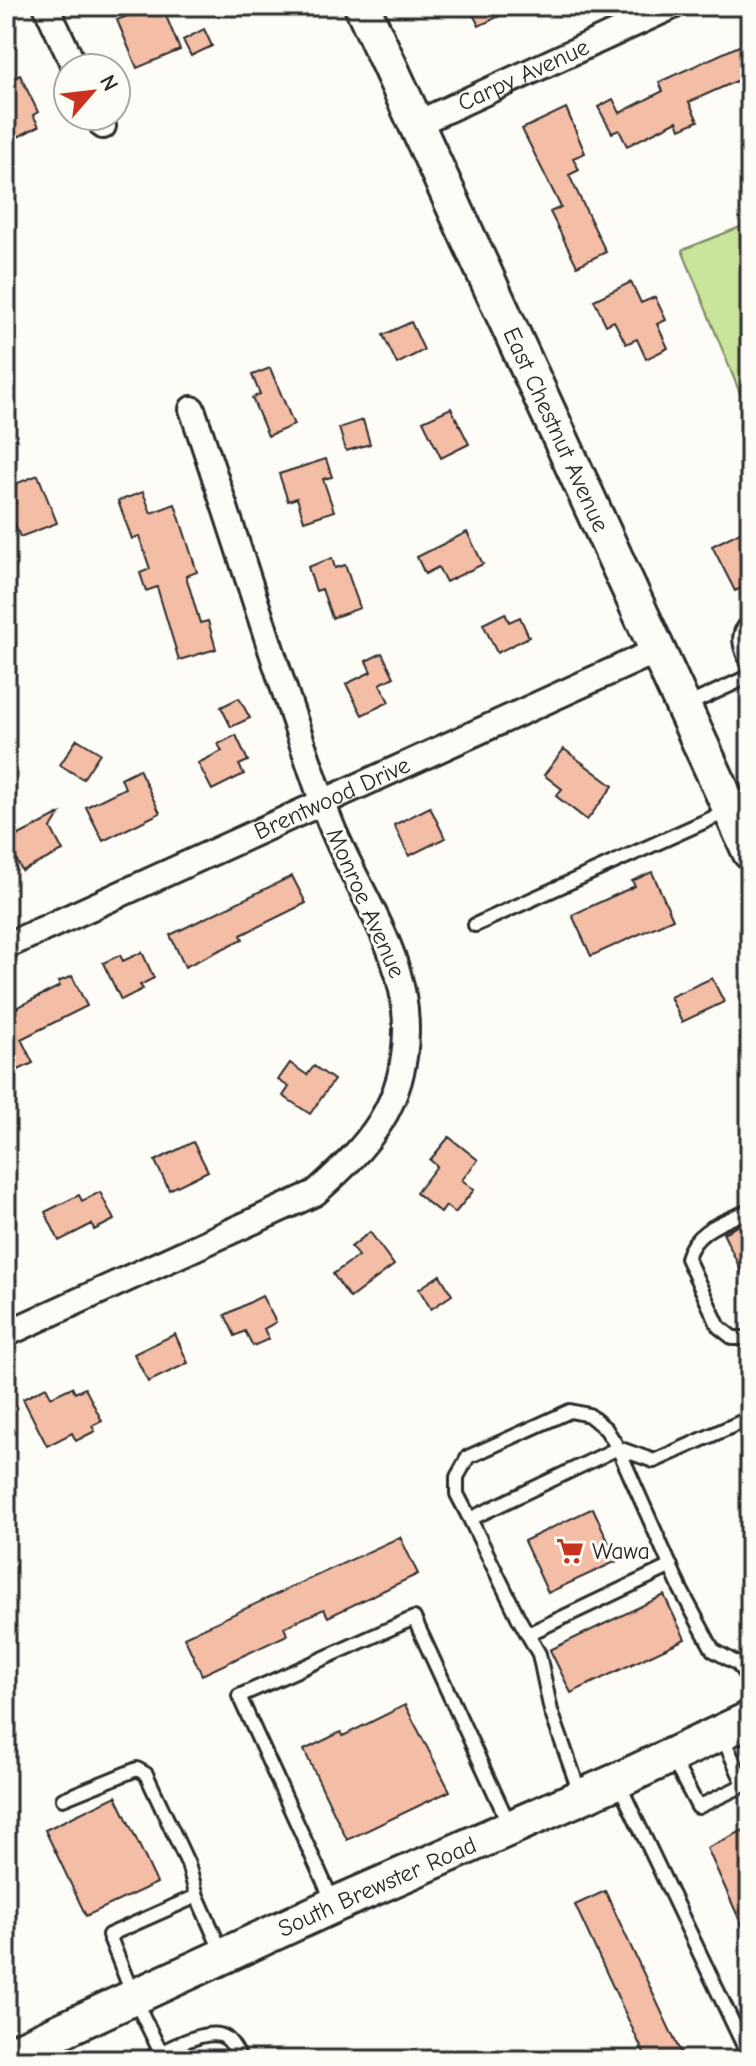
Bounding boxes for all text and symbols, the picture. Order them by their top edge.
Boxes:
street label: Carpy Avenue [453,33,593,117]
north arrow [52,52,132,132]
text: N [94,71,124,96]
street label: East Chestnut Avenue [497,323,615,536]
street label: Brentwood Drive [250,751,414,845]
street label: Monroe Avenue [320,824,412,982]
supermarket icon: Wawa [555,1536,585,1566]
place label: Wawa [592,1537,650,1565]
street label: South Brewster Road [274,1830,481,1943]

